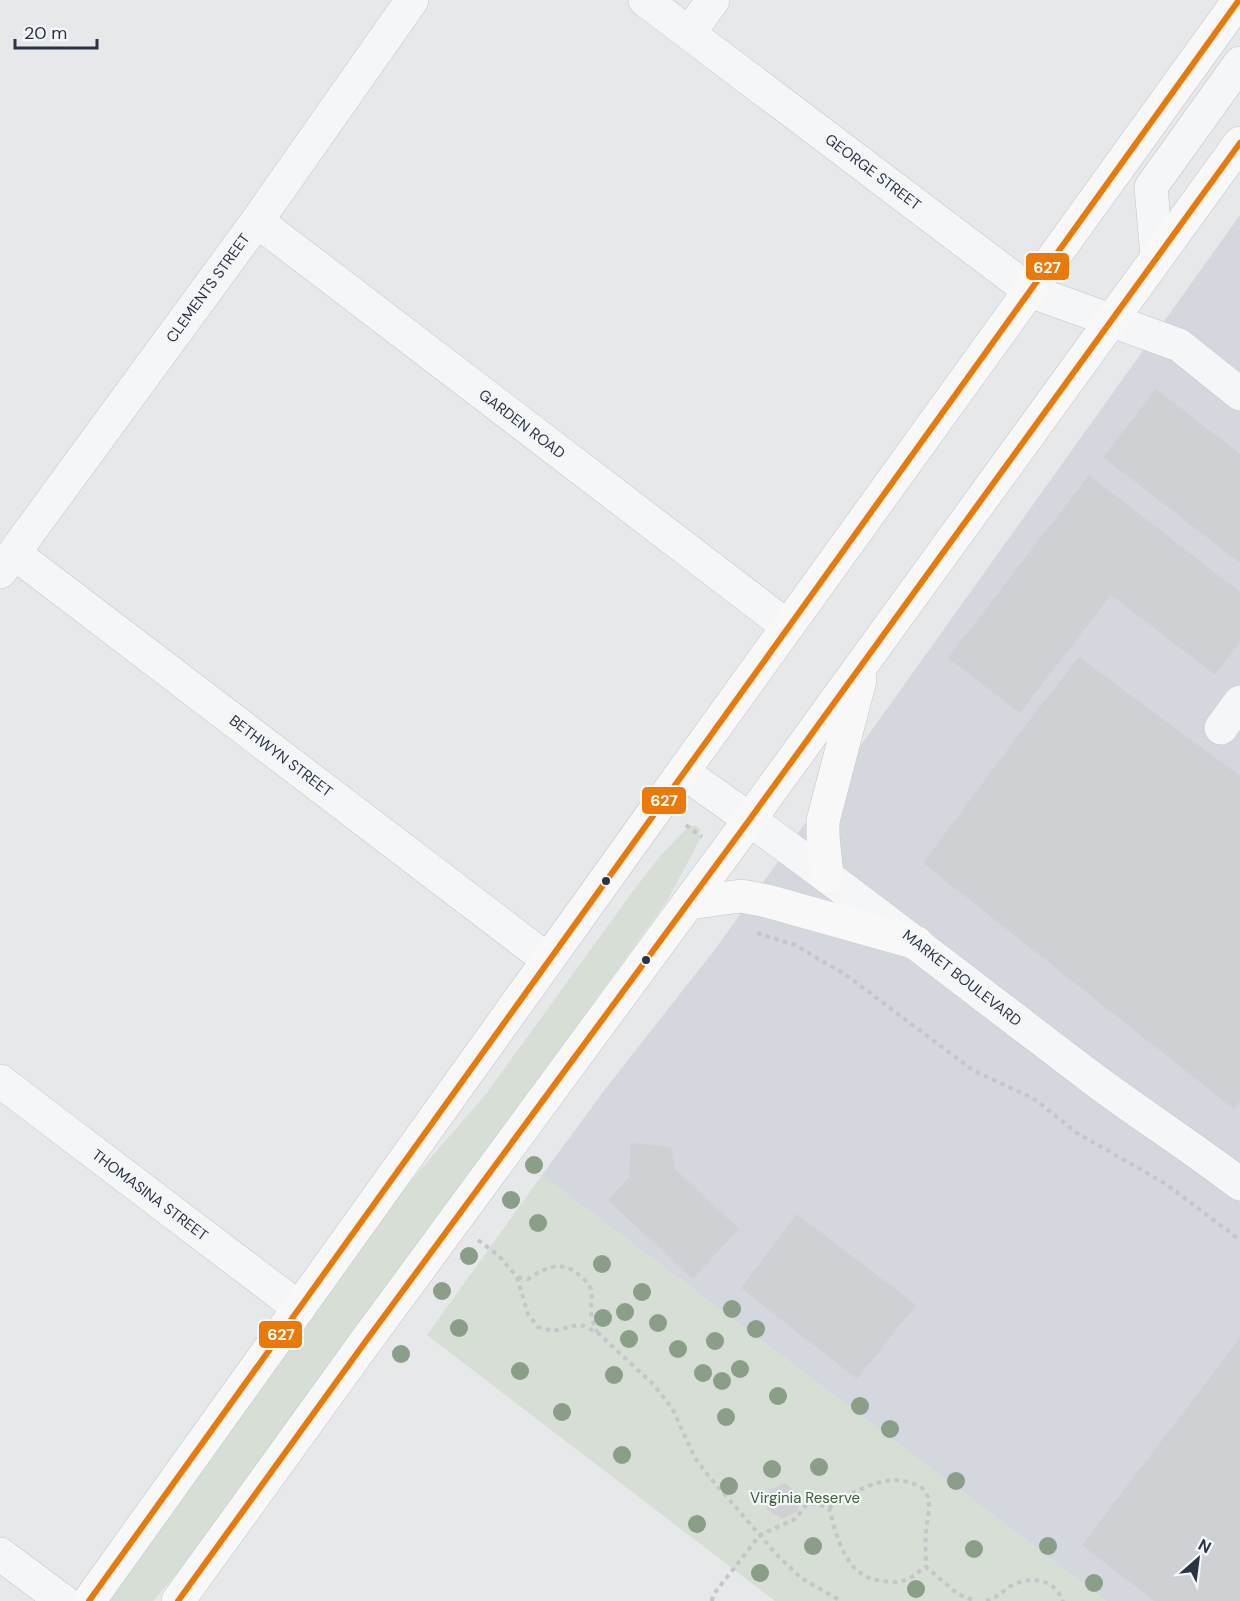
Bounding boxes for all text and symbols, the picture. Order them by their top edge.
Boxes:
scale bar [15,12,98,50]
text: 20 m [24,21,67,45]
street label: GEORGE STREET [821,129,925,215]
street label: CLEMENTS STREET [162,229,254,347]
line badge: 627 [1025,252,1070,281]
text: 627 [1033,257,1061,278]
street label: GARDEN ROAD [475,385,569,463]
street label: BETHWYN STREET [225,710,337,802]
line badge: 627 [641,786,687,815]
text: 627 [650,790,678,811]
unlabelled marker [600,875,612,887]
street label: MARKET BOULEVARD [898,925,1026,1031]
unlabelled marker [640,954,652,966]
street label: THOMASINA STREET [88,1145,212,1245]
line badge: 627 [258,1320,303,1349]
text: 627 [267,1324,295,1345]
park label: Virginia Reserve [750,1488,860,1508]
north arrow [1168,1529,1228,1589]
text: N [1195,1534,1215,1558]

